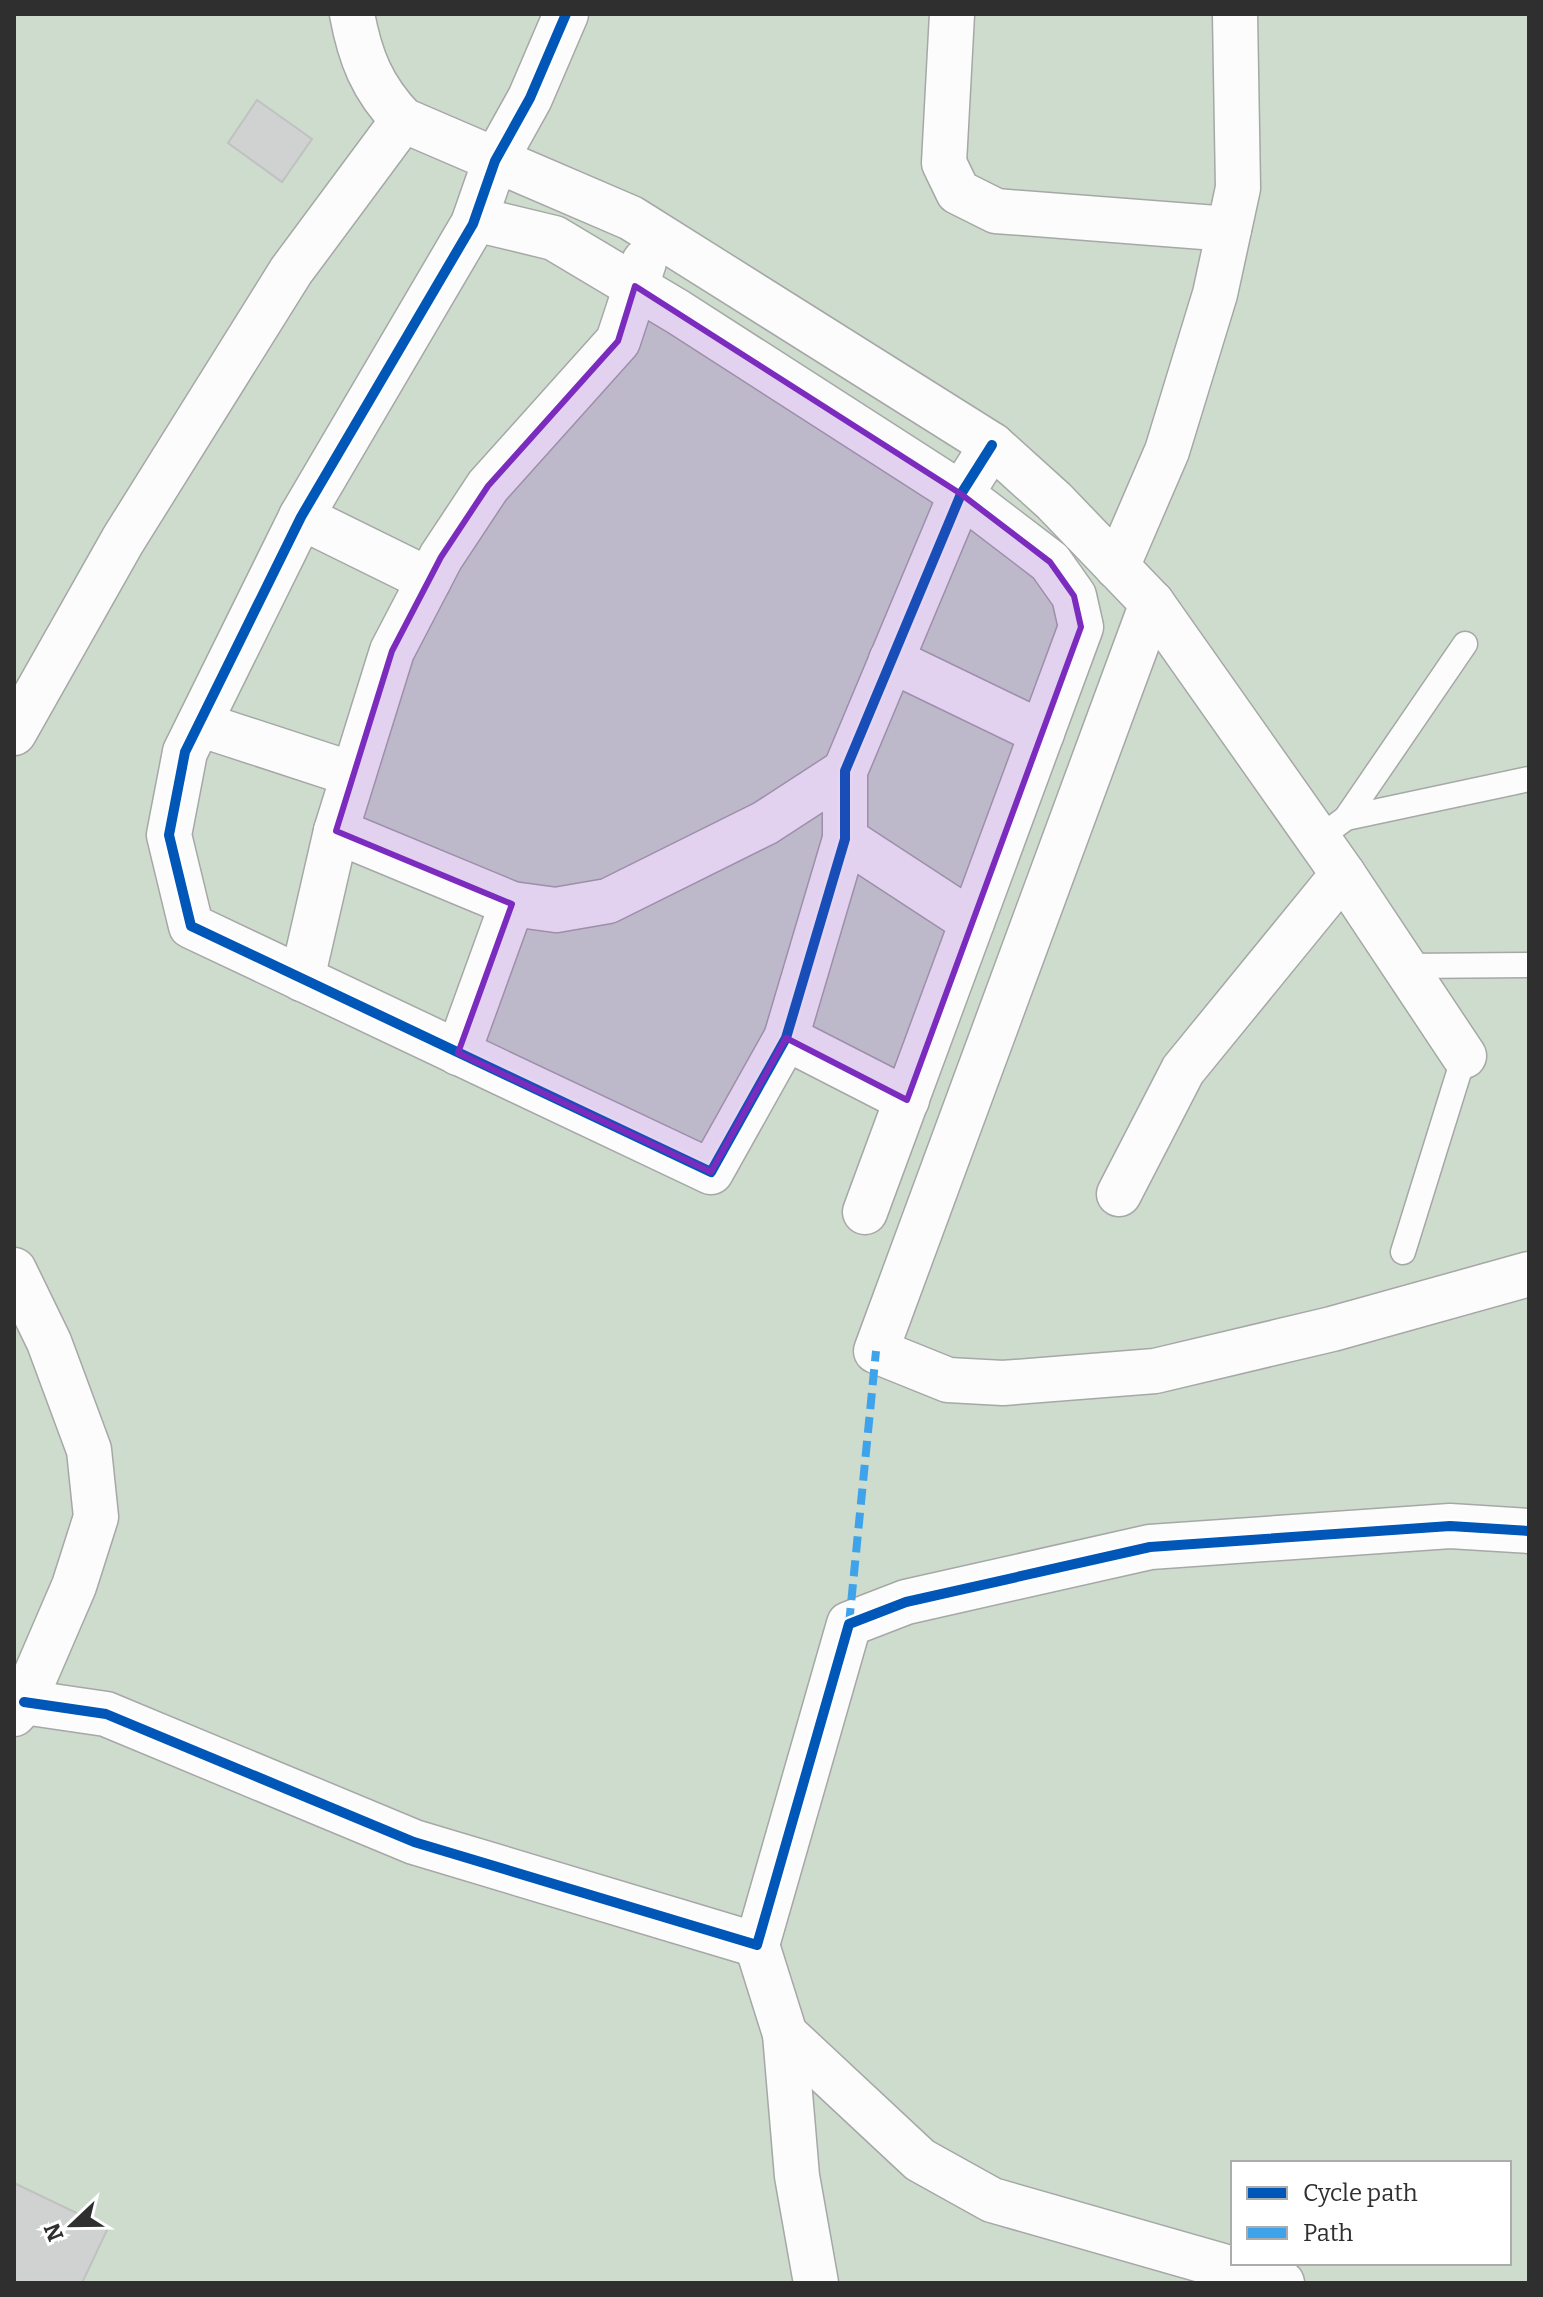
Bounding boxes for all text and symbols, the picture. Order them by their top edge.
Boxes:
legend [1231,2161,1511,2265]
text: Cycle path [1303,2179,1418,2207]
north arrow [32,2185,112,2265]
text: N [38,2219,70,2245]
text: Path [1303,2219,1353,2247]

